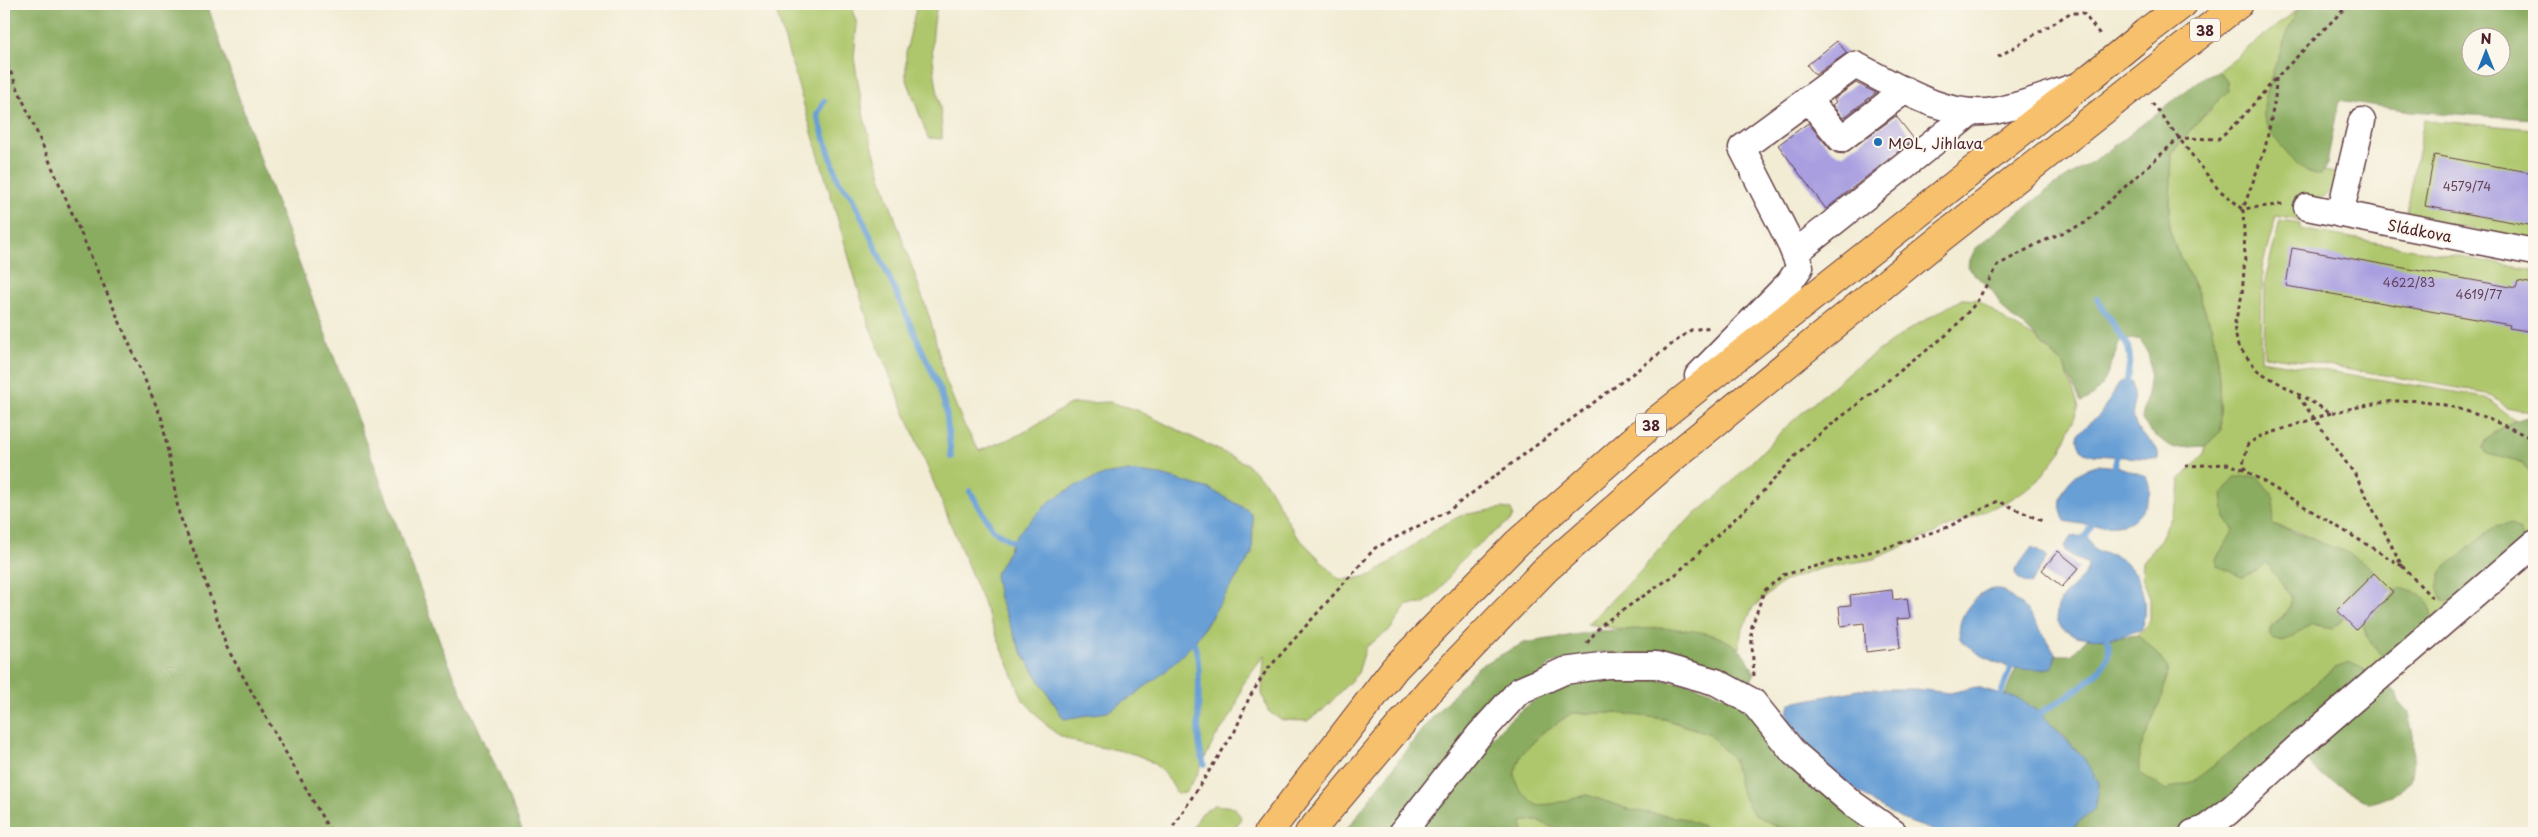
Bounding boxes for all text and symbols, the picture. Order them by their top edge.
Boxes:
road number: 38 [2190,18,2220,42]
north arrow [2460,28,2510,78]
text: N [2480,28,2492,49]
place label: MOL, Jihlava [1888,131,1983,154]
marker: MOL, Jihlava [1872,136,1884,148]
house number: 4579/74 [2443,177,2491,195]
street label: Sládkova [2386,212,2455,248]
house number: 4622/83 [2383,273,2435,291]
house number: 4619/77 [2456,285,2503,303]
road number: 38 [1636,414,1666,436]

